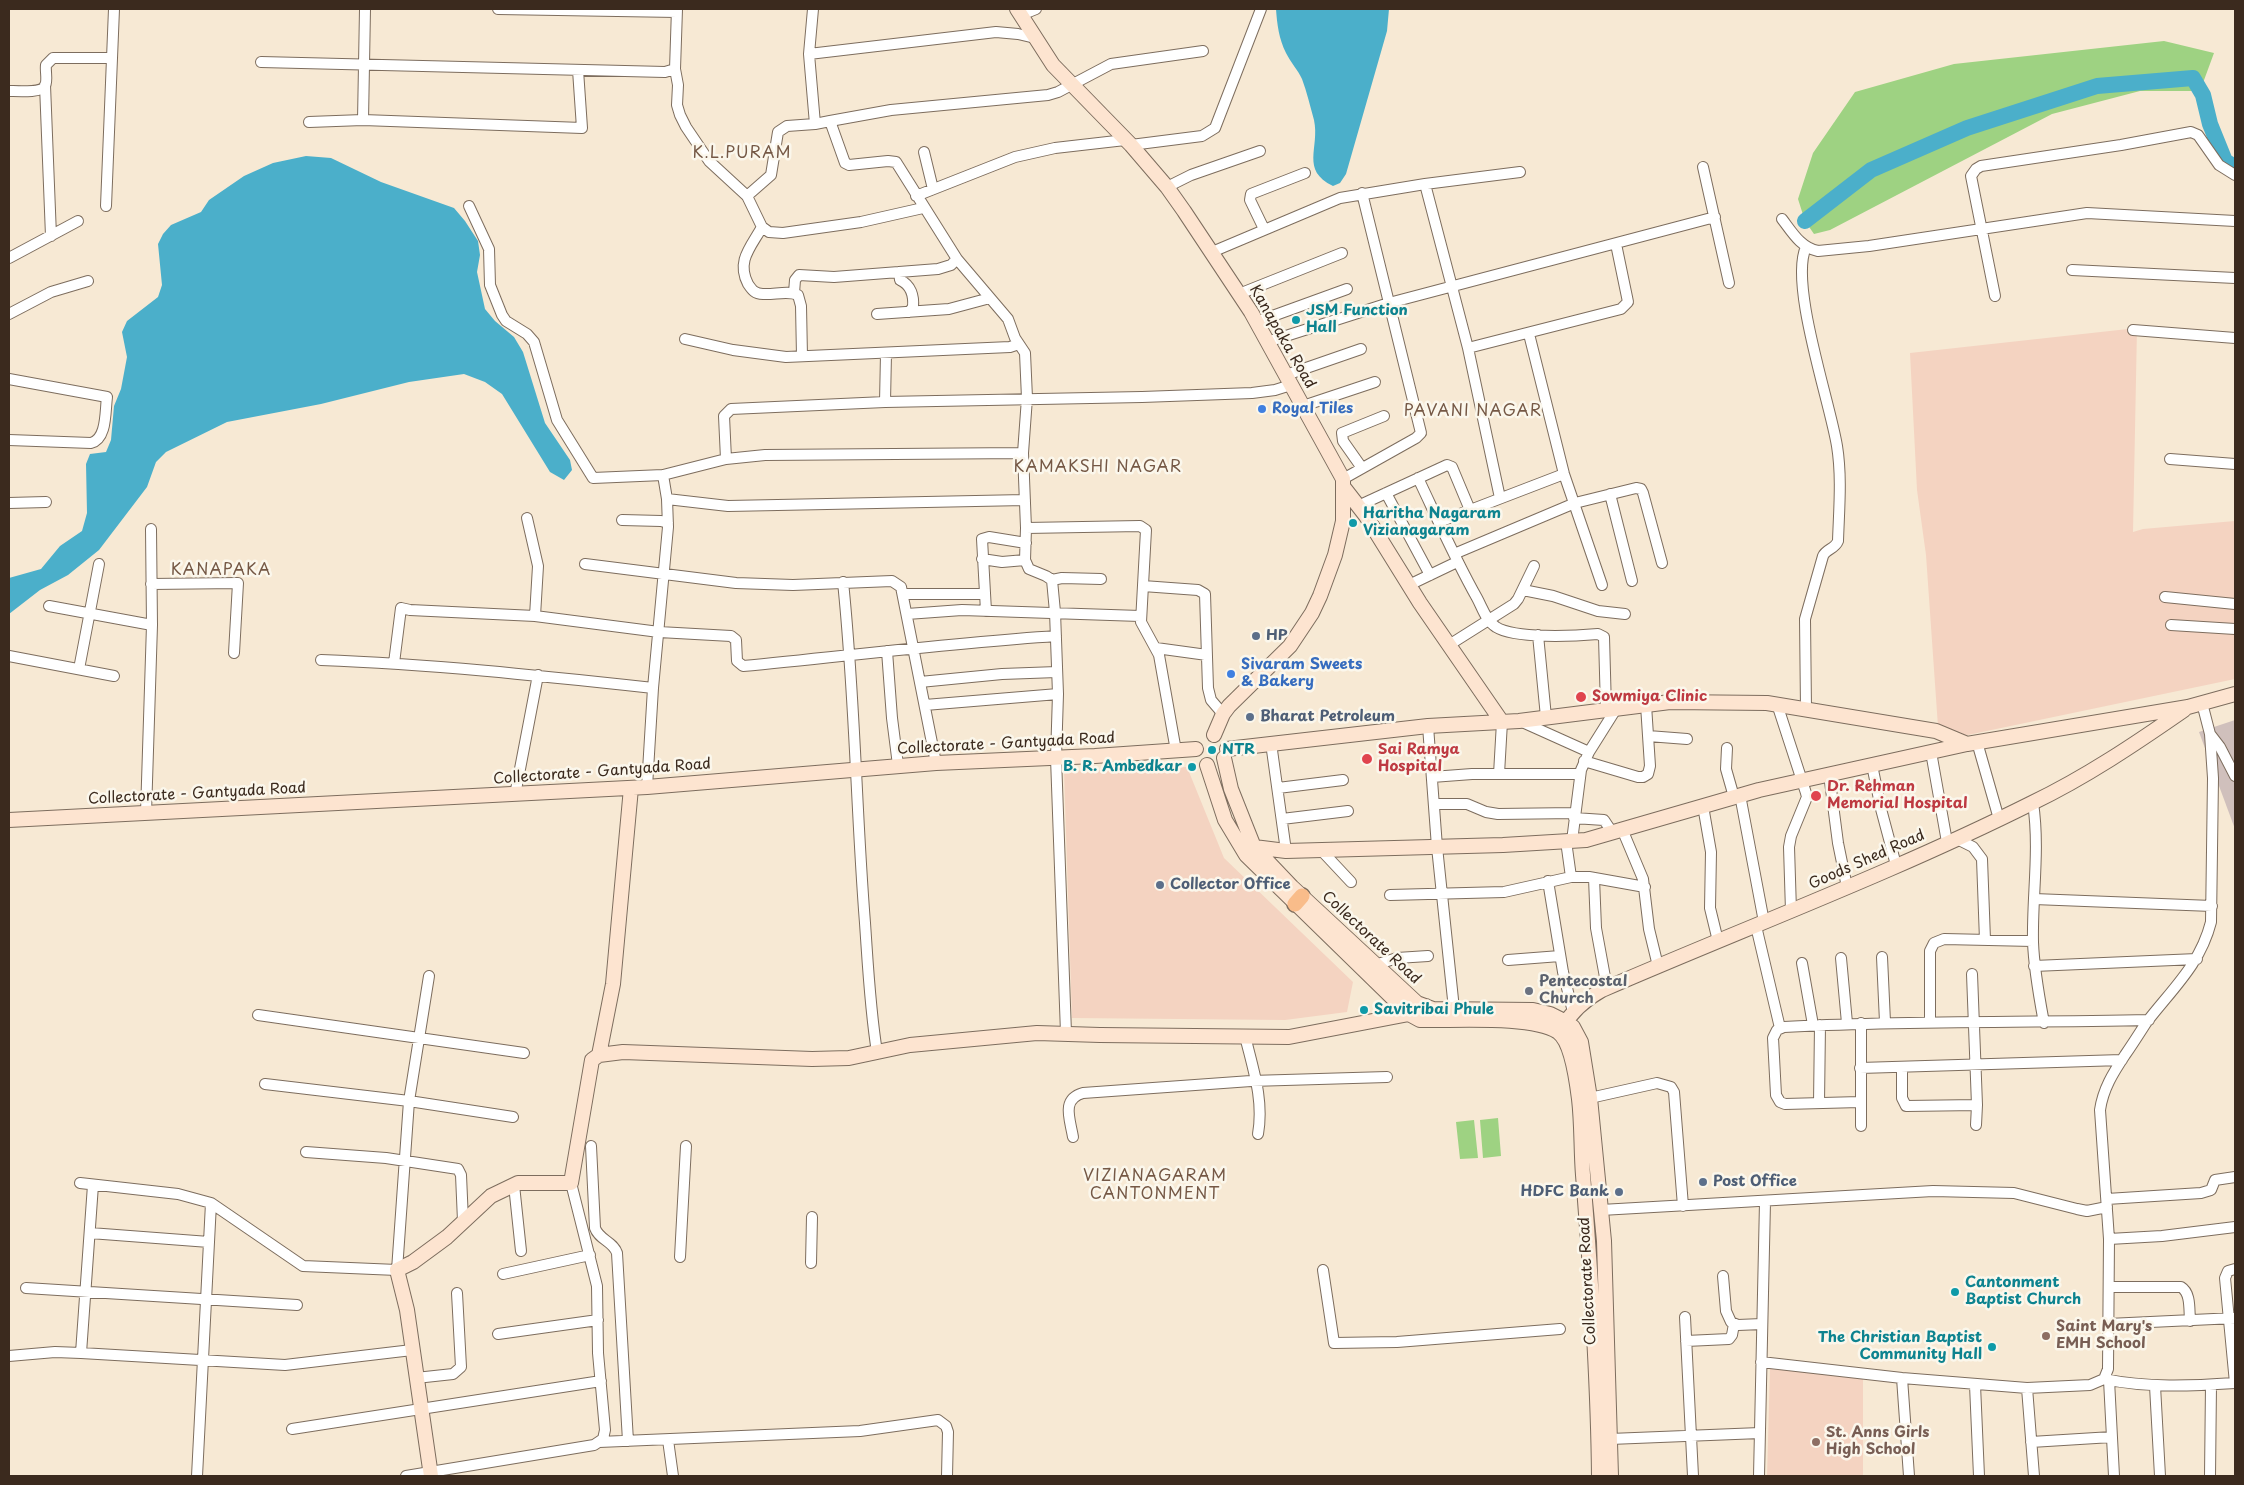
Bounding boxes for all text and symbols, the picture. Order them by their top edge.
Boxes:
district label: K.L.PURAM [691,144,793,164]
street label: Kanapaka Road [1245,282,1319,392]
place label: JSM Function Hall [1306,302,1408,337]
marker: JSM Function Hall [1290,314,1302,326]
place label: Royal Tiles [1272,400,1353,418]
district label: PAVANI NAGAR [1401,402,1545,422]
marker: Royal Tiles [1256,403,1268,415]
district label: KAMAKSHI NAGAR [1011,458,1185,478]
place label: Haritha Nagaram Vizianagaram [1363,505,1501,540]
marker: Haritha Nagaram Vizianagaram [1347,517,1359,529]
district label: KANAPAKA [169,561,273,581]
place label: HP [1266,627,1287,645]
marker: HP [1250,630,1262,642]
place label: Sivaram Sweets & Bakery [1241,656,1362,691]
marker: Sivaram Sweets & Bakery [1225,668,1237,680]
place label: Sowmiya Clinic [1592,688,1707,706]
marker: Sowmiya Clinic [1574,690,1588,704]
place label: Bharat Petroleum [1260,708,1395,726]
marker: Bharat Petroleum [1244,711,1256,723]
street label: Collectorate - Gantyada Road [897,729,1115,759]
place label: NTR [1222,741,1255,759]
place label: Sai Ramya Hospital [1378,741,1460,776]
marker: NTR [1206,744,1218,756]
marker: Sai Ramya Hospital [1360,752,1374,766]
street label: Collectorate - Gantyada Road [492,755,712,789]
place label: B. R. Ambedkar [1063,758,1182,776]
marker: B. R. Ambedkar [1186,761,1198,773]
place label: Dr. Rehman Memorial Hospital [1827,778,1968,813]
street label: Collectorate - Gantyada Road [88,779,306,809]
marker: Dr. Rehman Memorial Hospital [1809,789,1823,803]
street label: Goods Shed Road [1806,826,1928,894]
place label: Collector Office [1170,876,1291,894]
marker: Collector Office [1154,879,1166,891]
street label: Collectorate Road [1318,888,1424,988]
place label: Pentecostal Church [1539,973,1627,1008]
marker: Pentecostal Church [1523,985,1535,997]
place label: Savitribai Phule [1374,1001,1494,1019]
marker: Savitribai Phule [1358,1004,1370,1016]
district label: VIZIANAGARAM CANTONMENT [1082,1167,1228,1205]
place label: Post Office [1713,1173,1797,1191]
marker: Post Office [1697,1176,1709,1188]
place label: HDFC Bank [1521,1183,1609,1201]
marker: HDFC Bank [1613,1186,1625,1198]
street label: Collectorate Road [1576,1216,1600,1346]
place label: Cantonment Baptist Church [1965,1274,2081,1309]
marker: Cantonment Baptist Church [1949,1286,1961,1298]
place label: Saint Mary's EMH School [2056,1318,2152,1353]
place label: The Christian Baptist Community Hall [1818,1329,1982,1364]
marker: Saint Mary's EMH School [2040,1330,2052,1342]
marker: The Christian Baptist Community Hall [1986,1341,1998,1353]
place label: St. Anns Girls High School [1826,1424,1930,1459]
marker: St. Anns Girls High School [1810,1436,1822,1448]

